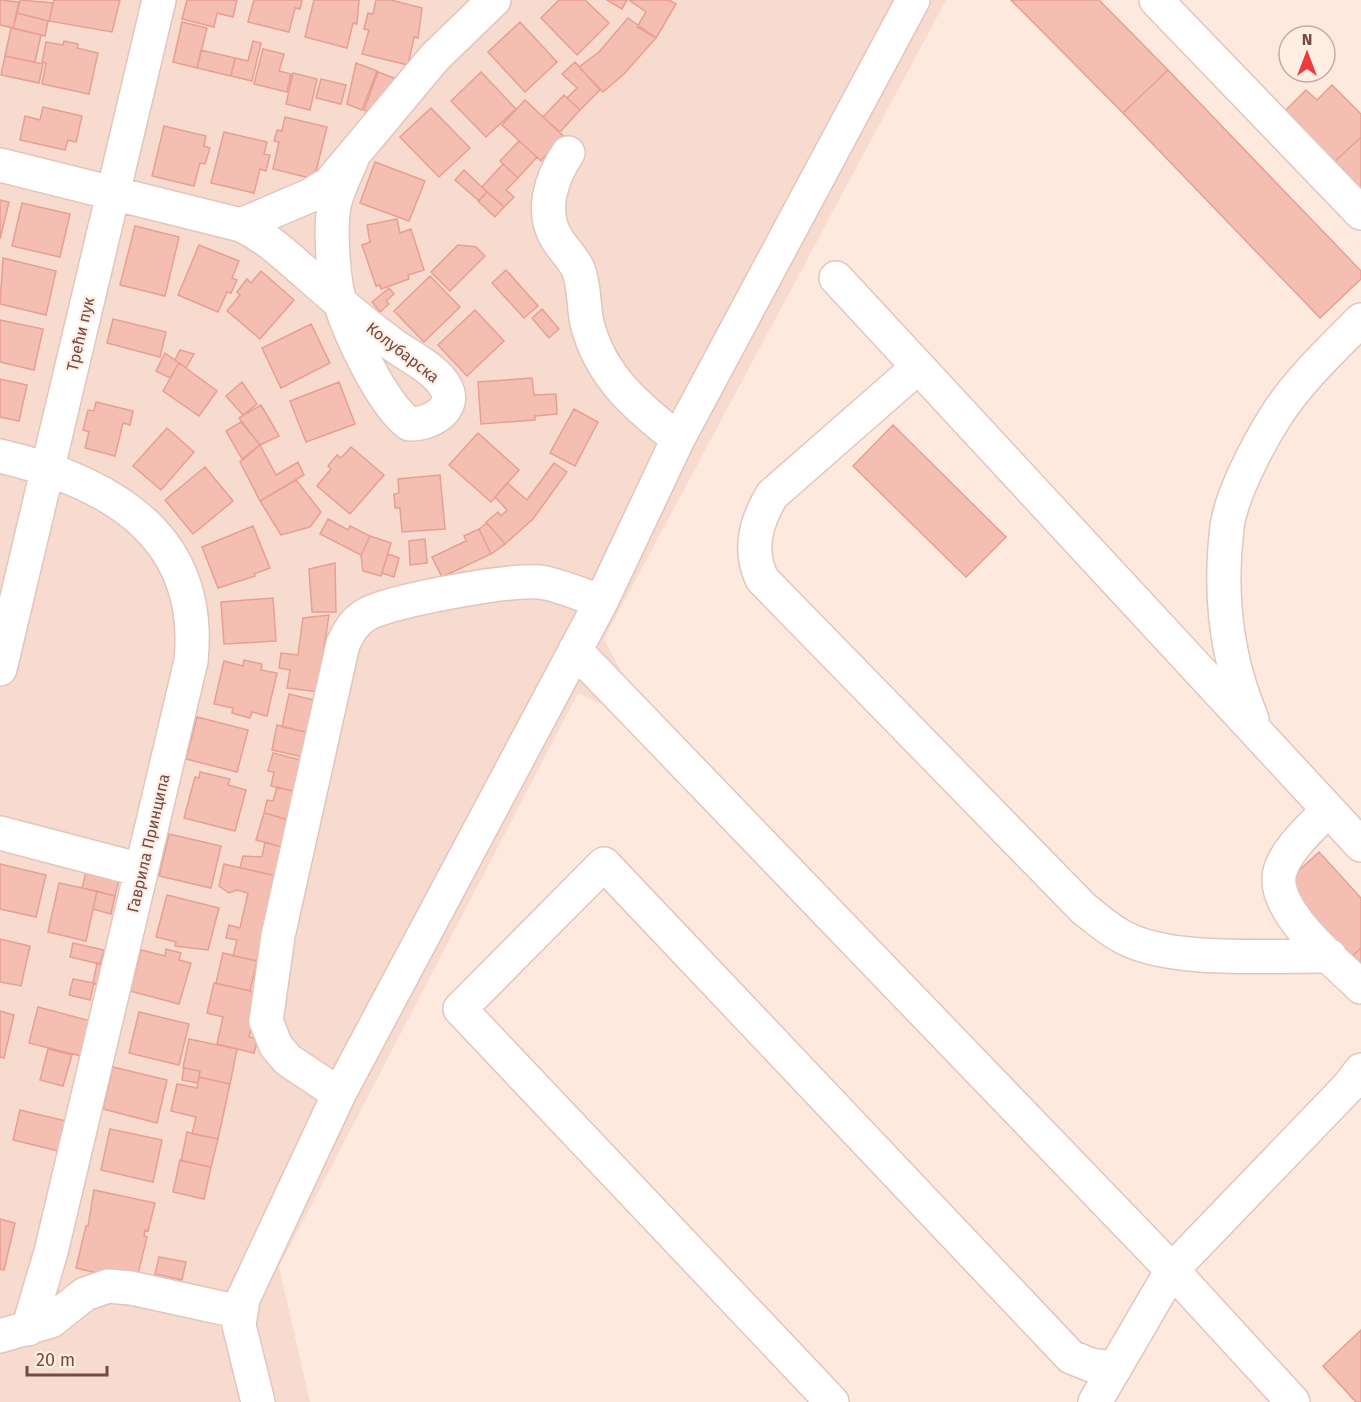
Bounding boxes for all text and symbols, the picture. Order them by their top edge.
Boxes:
north arrow [1277,24,1337,84]
text: N [1302,30,1312,49]
street label: Трећи пук [63,295,98,373]
street label: Колубарска [362,318,443,387]
street label: Гаврила Принципа [123,772,174,914]
scale bar [27,1339,106,1377]
text: 20 m [36,1349,75,1371]

